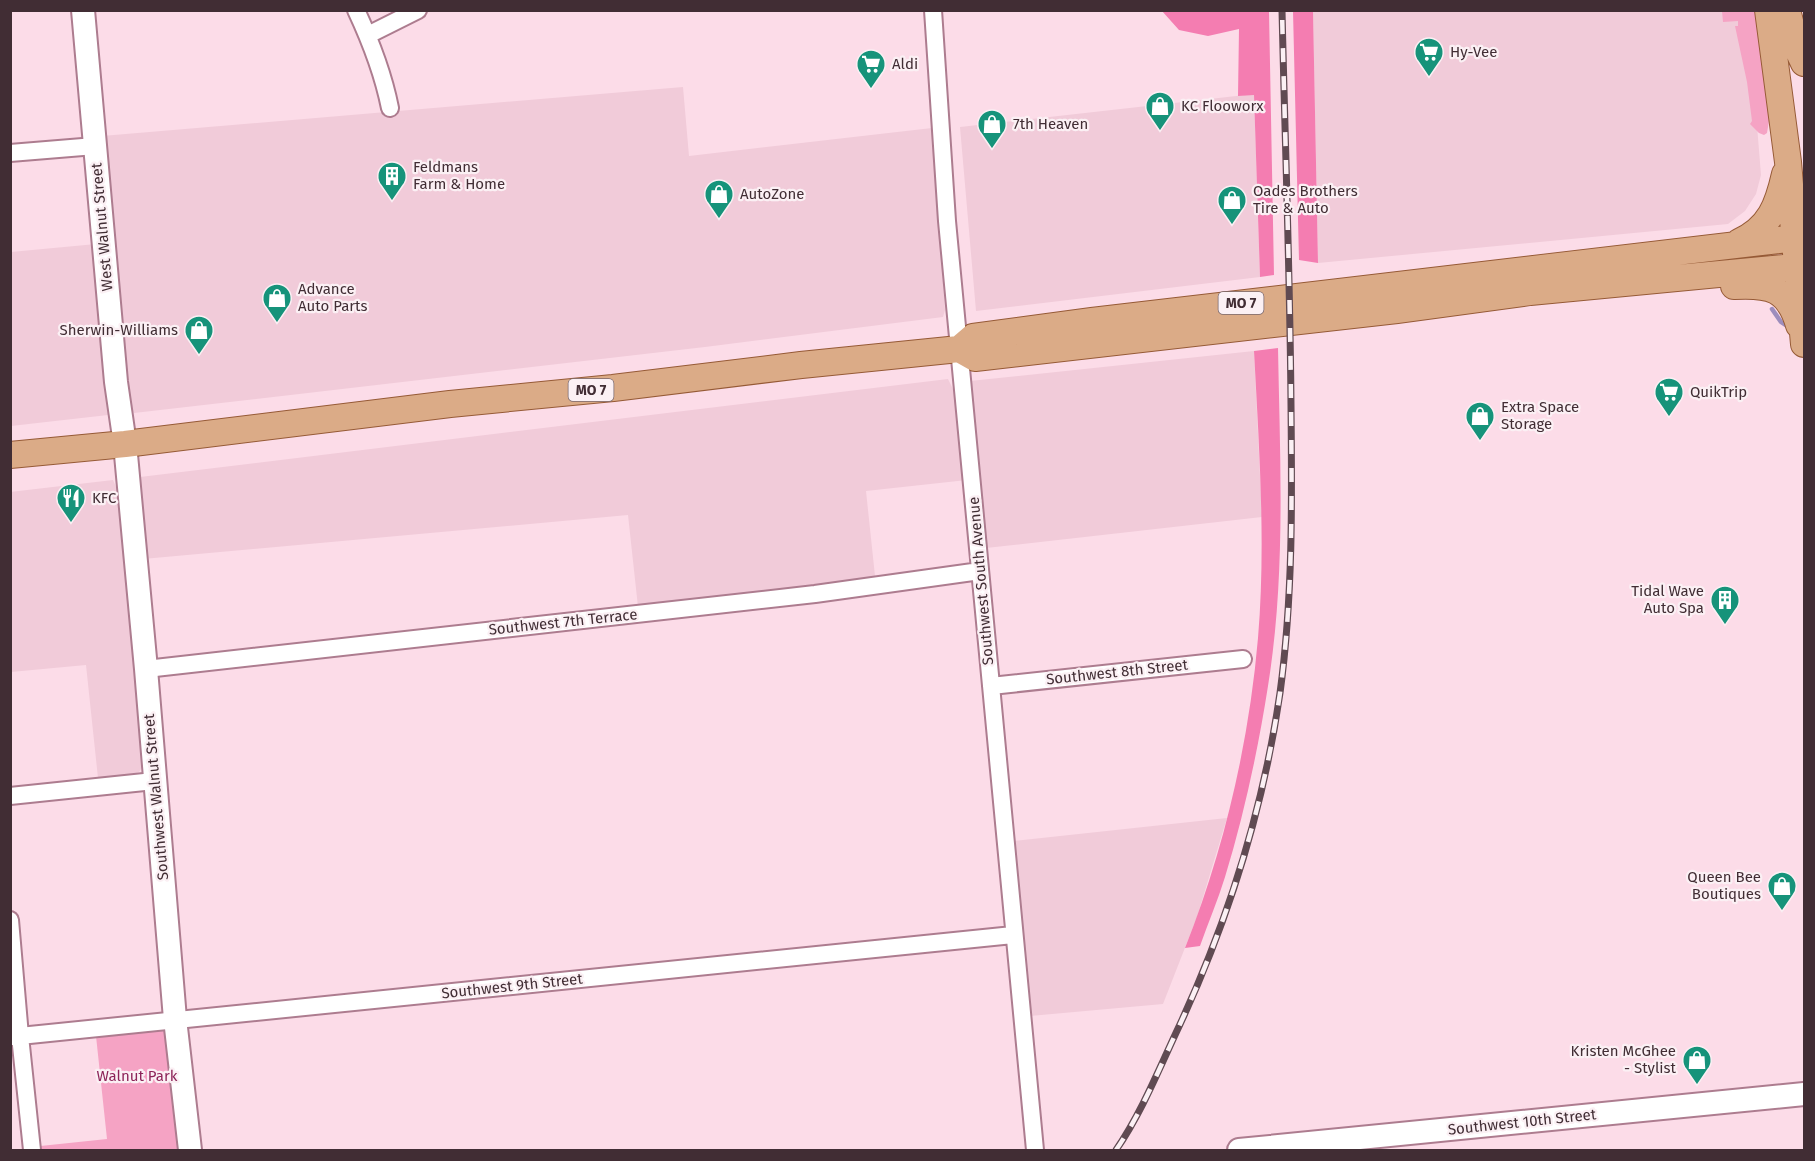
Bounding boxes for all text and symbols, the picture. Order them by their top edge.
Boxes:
supermarket icon: Hy-Vee [1413,36,1445,78]
place label: Hy-Vee [1450,43,1497,61]
supermarket icon: Aldi [855,48,887,90]
place label: Aldi [892,55,918,73]
shop icon: KC Flooworx [1144,90,1176,132]
place label: KC Flooworx [1181,97,1264,115]
shop icon: 7th Heaven [976,108,1008,150]
place label: 7th Heaven [1013,115,1088,133]
place label: Feldmans Farm & Home [413,158,505,193]
building icon: Feldmans Farm & Home [376,160,408,202]
street label: West Walnut Street [87,161,117,292]
shop icon: AutoZone [703,178,735,220]
place label: Oades Brothers Tire & Auto [1253,182,1358,217]
shop icon: Oades Brothers Tire & Auto [1216,184,1248,226]
place label: AutoZone [740,185,805,203]
place label: Advance Auto Parts [298,280,368,315]
shop icon: Advance Auto Parts [261,282,293,324]
road number: MO 7 [1218,292,1264,314]
shop icon: Sherwin-Williams [183,314,215,356]
place label: Sherwin-Williams [60,321,178,339]
supermarket icon: QuikTrip [1653,376,1685,418]
road number: MO 7 [568,379,614,401]
place label: QuikTrip [1690,383,1747,401]
place label: Extra Space Storage [1501,398,1579,433]
shop icon: Extra Space Storage [1464,400,1496,442]
restaurant icon: KFC [55,482,87,524]
place label: KFC [92,489,117,507]
street label: Southwest South Avenue [965,496,997,666]
place label: Tidal Wave Auto Spa [1631,582,1704,617]
building icon: Tidal Wave Auto Spa [1709,584,1741,626]
street label: Southwest 7th Terrace [488,605,638,639]
street label: Southwest 8th Street [1045,656,1189,688]
street label: Southwest Walnut Street [140,712,172,881]
place label: Queen Bee Boutiques [1687,868,1761,903]
shop icon: Queen Bee Boutiques [1766,870,1798,912]
street label: Southwest 9th Street [440,970,584,1002]
place label: Kristen McGhee - Stylist [1571,1042,1677,1077]
shop icon: Kristen McGhee - Stylist [1681,1044,1713,1086]
park label: Walnut Park [97,1067,178,1085]
street label: Southwest 10th Street [1447,1105,1598,1139]

